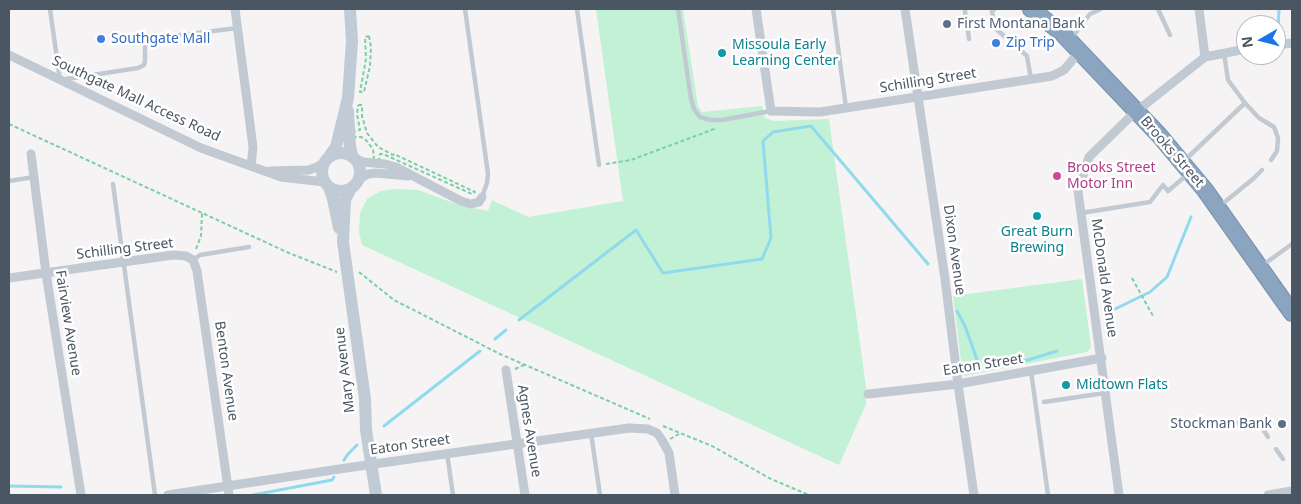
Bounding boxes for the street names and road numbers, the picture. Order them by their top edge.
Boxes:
street label: Southgate Mall Access Road [49,53,223,145]
street label: Schilling Street [879,65,977,97]
street label: Brooks Street [1137,113,1207,191]
street label: Dixon Avenue [939,204,969,296]
street label: McDonald Avenue [1087,218,1121,338]
street label: Schilling Street [76,235,174,263]
street label: Fairview Avenue [51,269,85,377]
street label: Benton Avenue [211,320,241,422]
street label: Mary Avenue [331,326,359,414]
street label: Eaton Street [942,350,1024,380]
street label: Agnes Avenue [513,383,545,479]
street label: Eaton Street [369,431,451,459]

